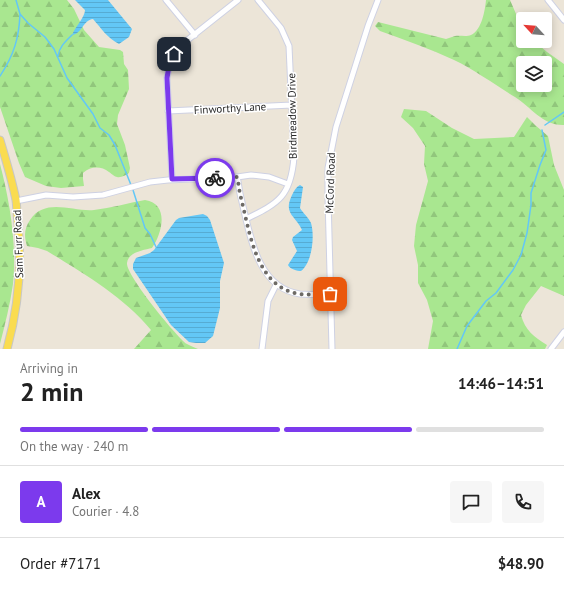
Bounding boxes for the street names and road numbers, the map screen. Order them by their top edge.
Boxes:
street label: Birdmeadow Drive [284,72,300,159]
street label: Finworthy Lane [193,99,267,117]
street label: McCord Road [322,152,338,214]
street label: Sam Furr Road [10,209,26,278]

